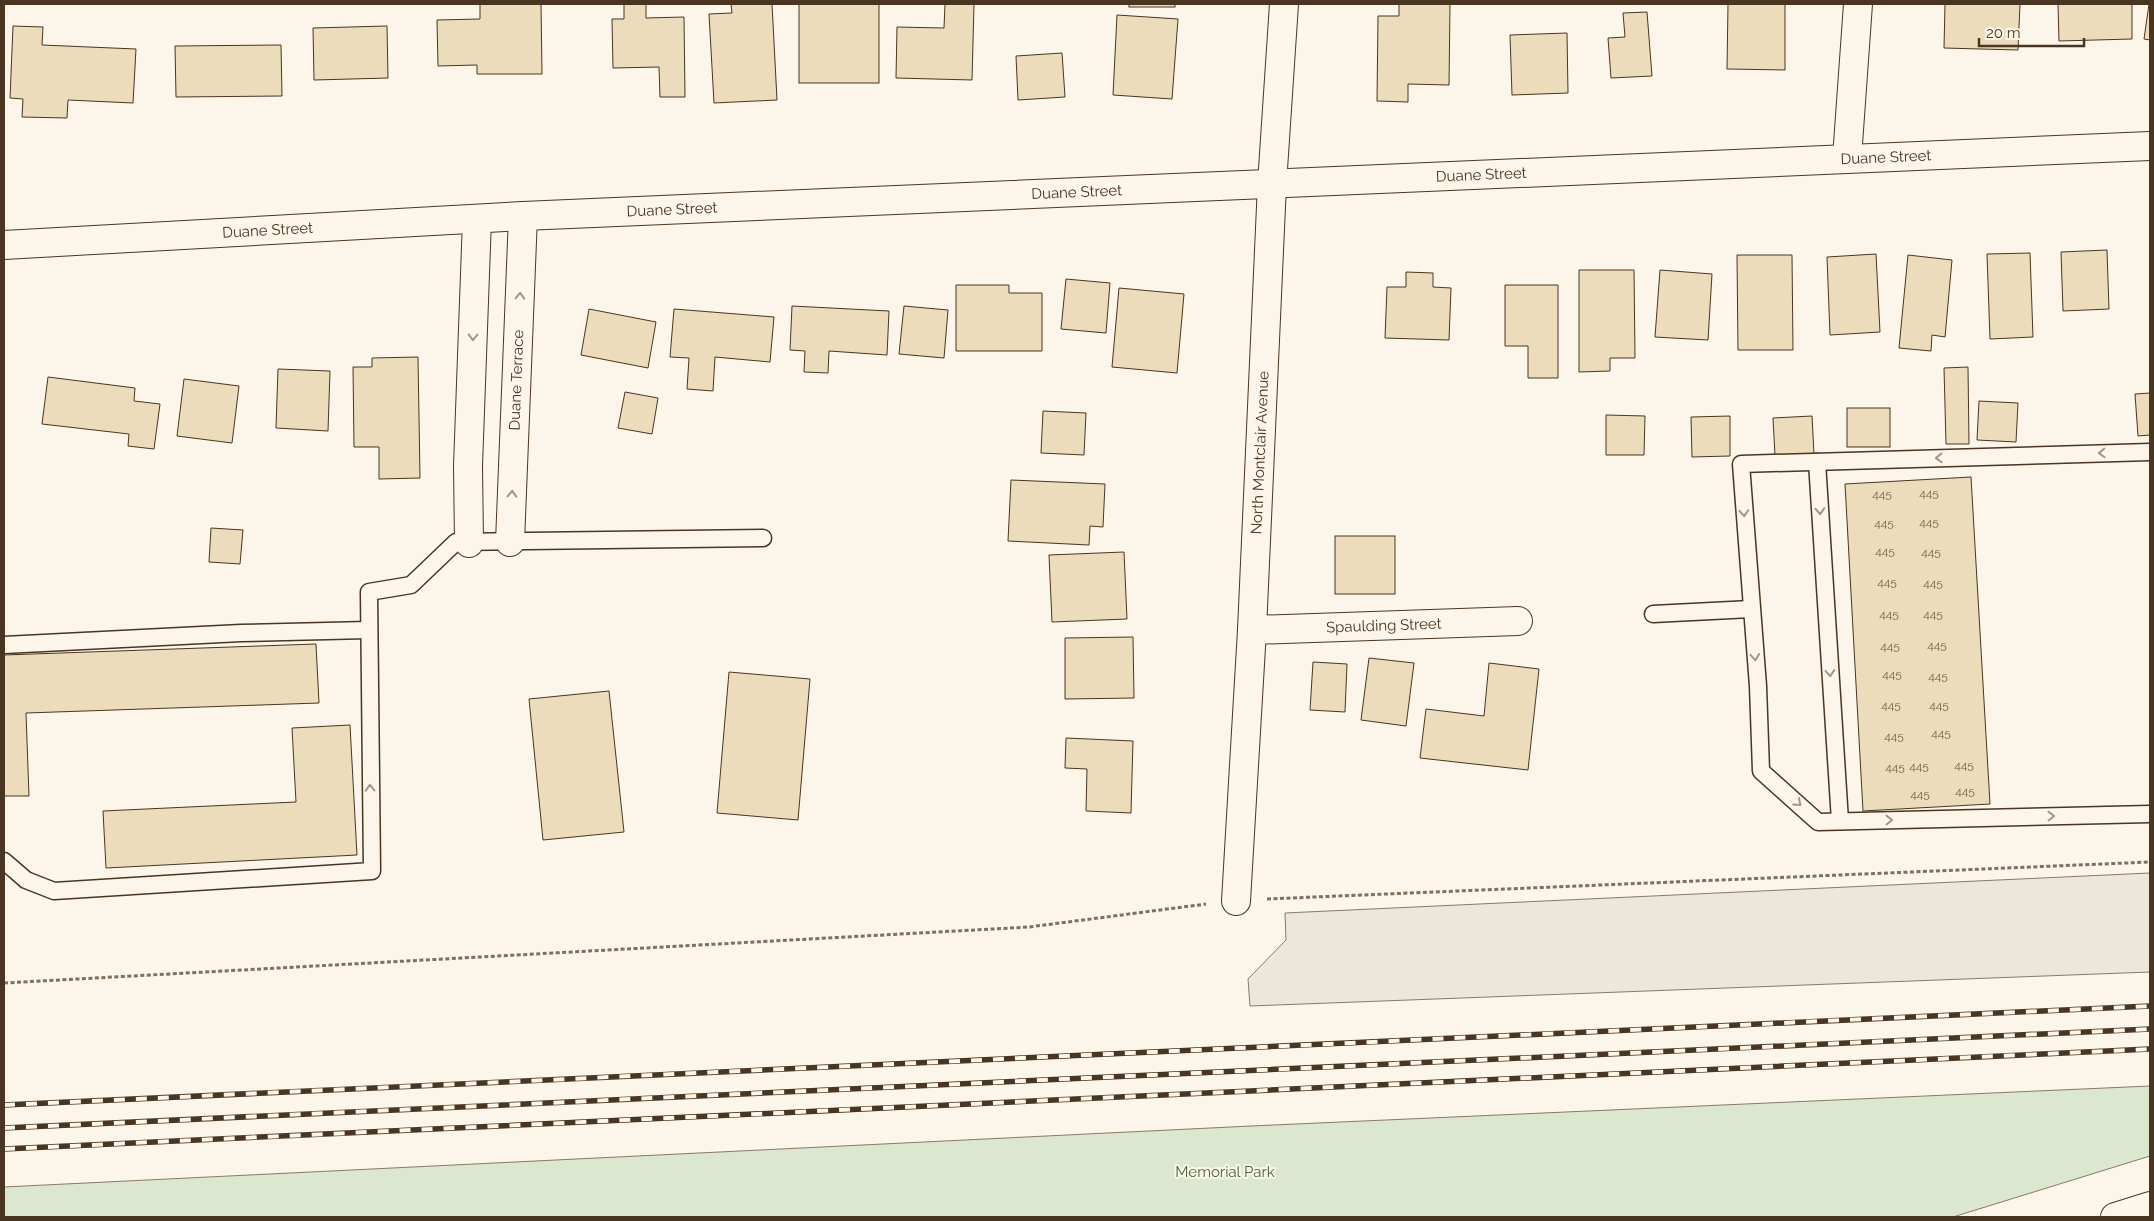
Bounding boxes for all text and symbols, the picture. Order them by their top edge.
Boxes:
scale bar [1979,15,2084,47]
text: 20 m [1986,24,2021,42]
street label: Duane Street [1840,146,1932,168]
street label: Duane Street [1436,164,1527,186]
street label: Duane Street [1031,181,1122,203]
street label: Duane Street [626,199,718,221]
street label: Duane Street [222,219,313,242]
one-way arrow [514,292,525,300]
street label: Duane Terrace [505,329,527,431]
one-way arrow [467,334,478,342]
street label: North Montclair Avenue [1247,370,1273,535]
one-way arrow [2097,448,2105,458]
one-way arrow [1935,453,1942,463]
house number: 445 [1919,486,1939,500]
house number: 445 [1872,487,1892,501]
one-way arrow [506,489,517,497]
one-way arrow [1814,507,1825,515]
one-way arrow [1739,509,1750,517]
house number: 445 [1919,515,1939,529]
house number: 445 [1874,516,1894,530]
house number: 445 [1875,544,1895,558]
house number: 445 [1921,545,1941,559]
house number: 445 [1877,575,1897,589]
house number: 445 [1923,576,1943,590]
house number: 445 [1879,607,1899,621]
house number: 445 [1923,607,1943,621]
street label: Spaulding Street [1326,615,1442,636]
house number: 445 [1927,638,1947,652]
house number: 445 [1880,639,1900,653]
one-way arrow [1749,653,1760,661]
house number: 445 [1882,667,1902,681]
one-way arrow [1825,669,1836,677]
house number: 445 [1928,669,1948,683]
house number: 445 [1881,698,1901,712]
house number: 445 [1929,698,1949,712]
house number: 445 [1931,726,1951,740]
house number: 445 [1884,729,1904,743]
house number: 445 [1954,758,1974,772]
house number: 445 [1909,759,1929,773]
house number: 445 [1885,760,1905,774]
one-way arrow [365,784,375,792]
house number: 445 [1955,784,1975,798]
house number: 445 [1910,787,1930,801]
one-way arrow [1792,797,1801,806]
one-way arrow [2048,811,2056,821]
one-way arrow [1886,815,1893,825]
park label: Memorial Park [1175,1163,1275,1181]

